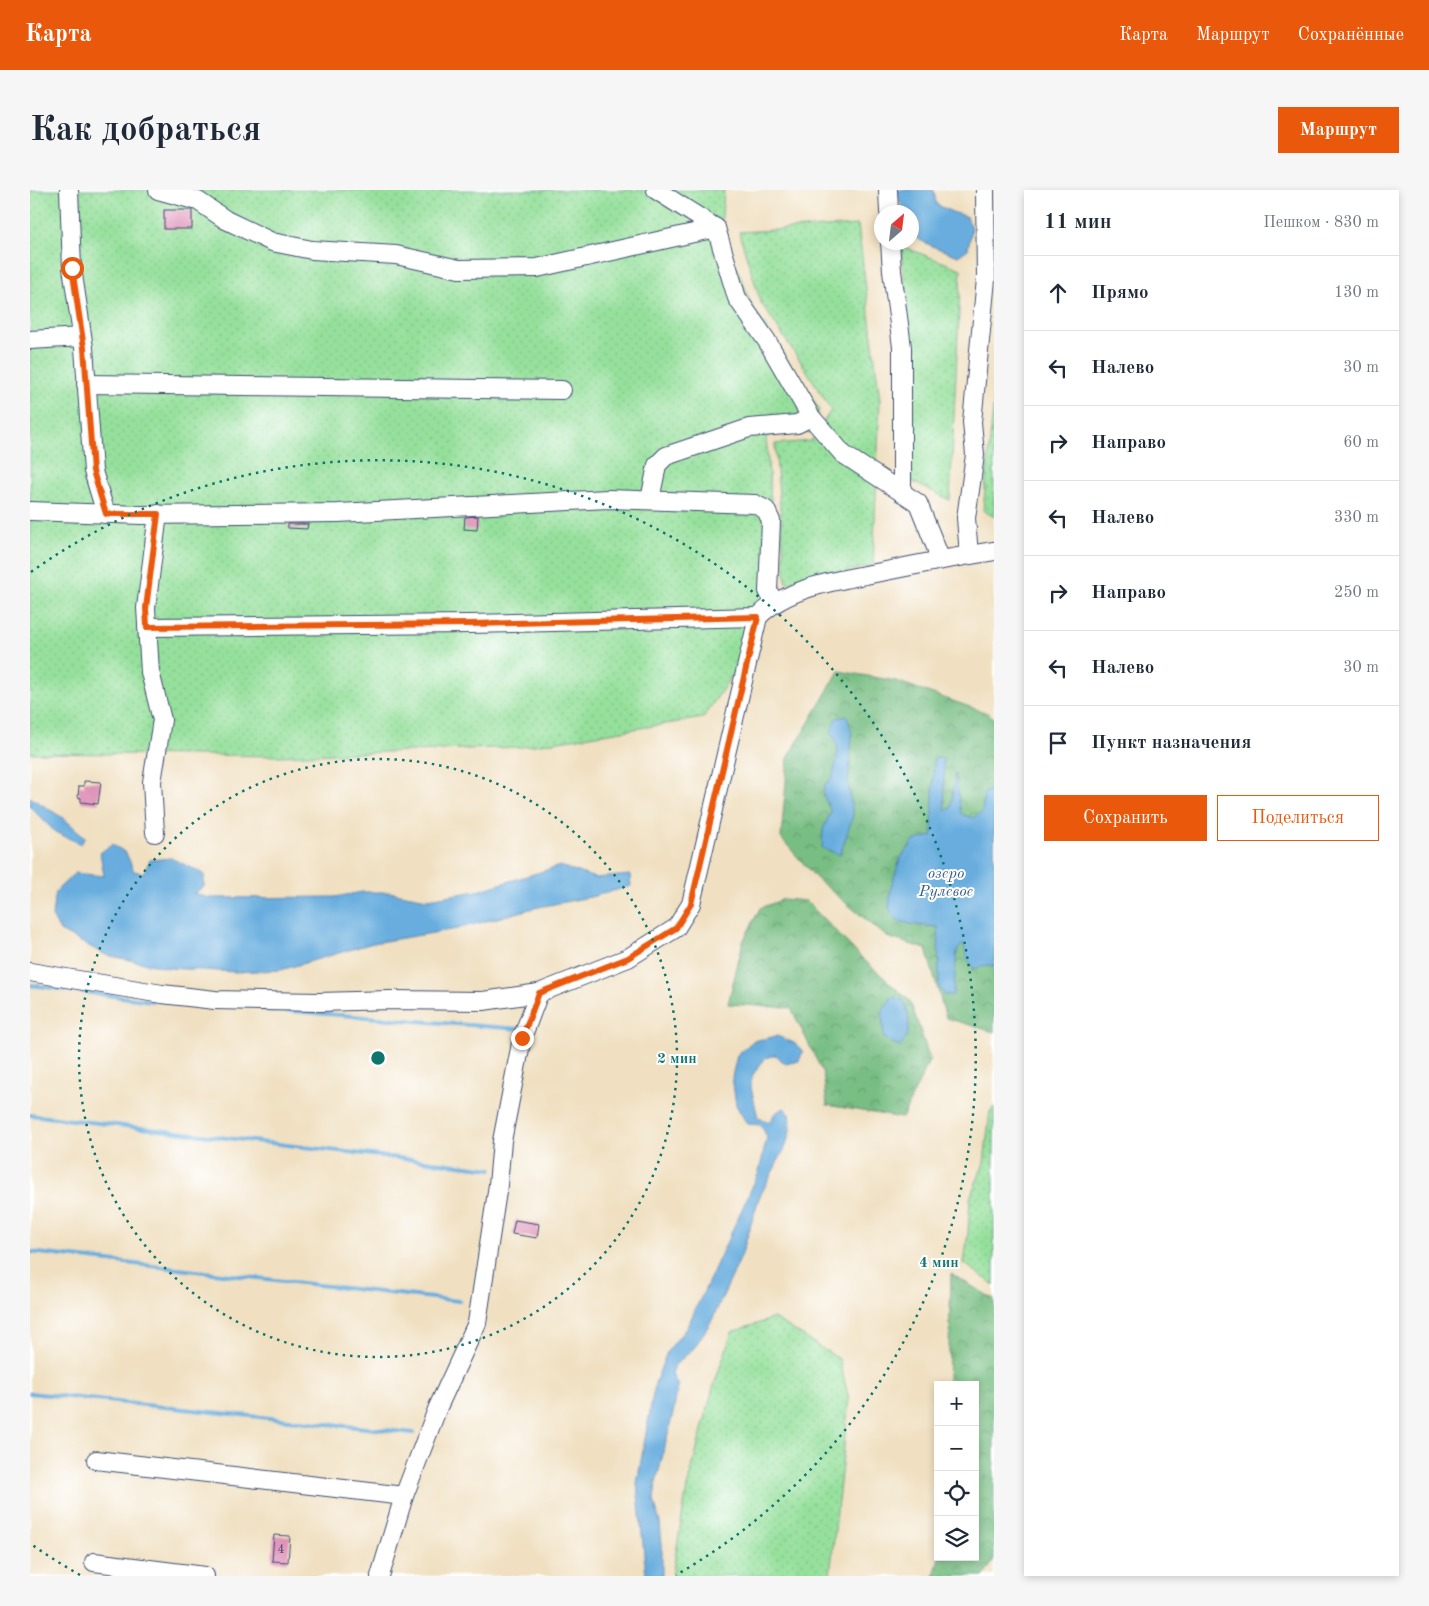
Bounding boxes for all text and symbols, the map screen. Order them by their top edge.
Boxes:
text: Карта [25,23,92,47]
text: Карта [1119,26,1168,44]
text: Маршрут [1196,26,1270,44]
text: Сохранённые [1298,26,1404,44]
button: Маршрут [1278,107,1399,153]
text: Как добраться [30,113,261,148]
north arrow [874,205,919,250]
text: 11 мин [1044,212,1112,233]
text: Пешком · 830 m [1263,215,1379,231]
route start [61,257,84,280]
icon: ahead [1044,279,1072,307]
text: Прямо [1091,284,1149,303]
text: 130 m [1334,285,1379,301]
icon: left [1044,354,1072,382]
text: Налево [1091,359,1154,378]
text: 30 m [1343,360,1379,376]
icon: right [1044,429,1072,457]
text: Направо [1091,434,1166,453]
text: 60 m [1343,435,1379,451]
icon: left [1044,504,1072,532]
text: Налево [1091,509,1154,528]
text: 330 m [1334,510,1379,526]
icon: right [1044,579,1072,607]
text: Направо [1091,584,1166,603]
text: 250 m [1334,585,1379,601]
icon: left [1044,654,1072,682]
text: Налево [1091,659,1154,678]
text: 30 m [1343,660,1379,676]
icon: arrive [1044,729,1072,757]
text: Пункт назначения [1091,734,1251,753]
button: Сохранить [1044,795,1207,841]
button: Поделиться [1217,795,1379,841]
water label: озеро Рулевое [918,866,974,900]
route end [511,1027,534,1050]
centre of rings [369,1049,387,1067]
text: 2 мин [657,1052,697,1067]
text: 4 мин [919,1256,959,1271]
map controls [934,1381,979,1561]
button: + [934,1381,979,1426]
button: − [934,1426,979,1471]
button: locate [934,1471,979,1516]
button: layers [934,1516,979,1561]
house number: 4 [278,1544,285,1556]

